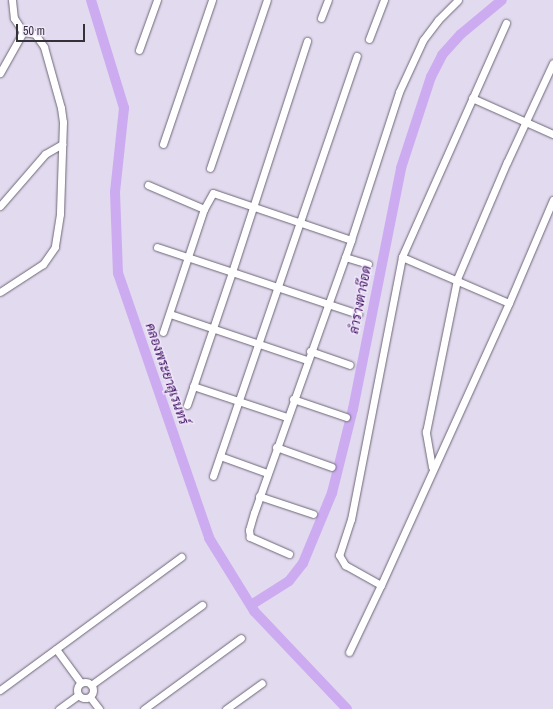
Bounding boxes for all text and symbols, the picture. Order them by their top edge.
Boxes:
scale bar [18,16,87,42]
text: 50 m [23,23,45,39]
water label: ลำรางตาจ๊อด [347,265,375,335]
water label: คลองพระยาสุเรนทร์ [141,321,191,427]

